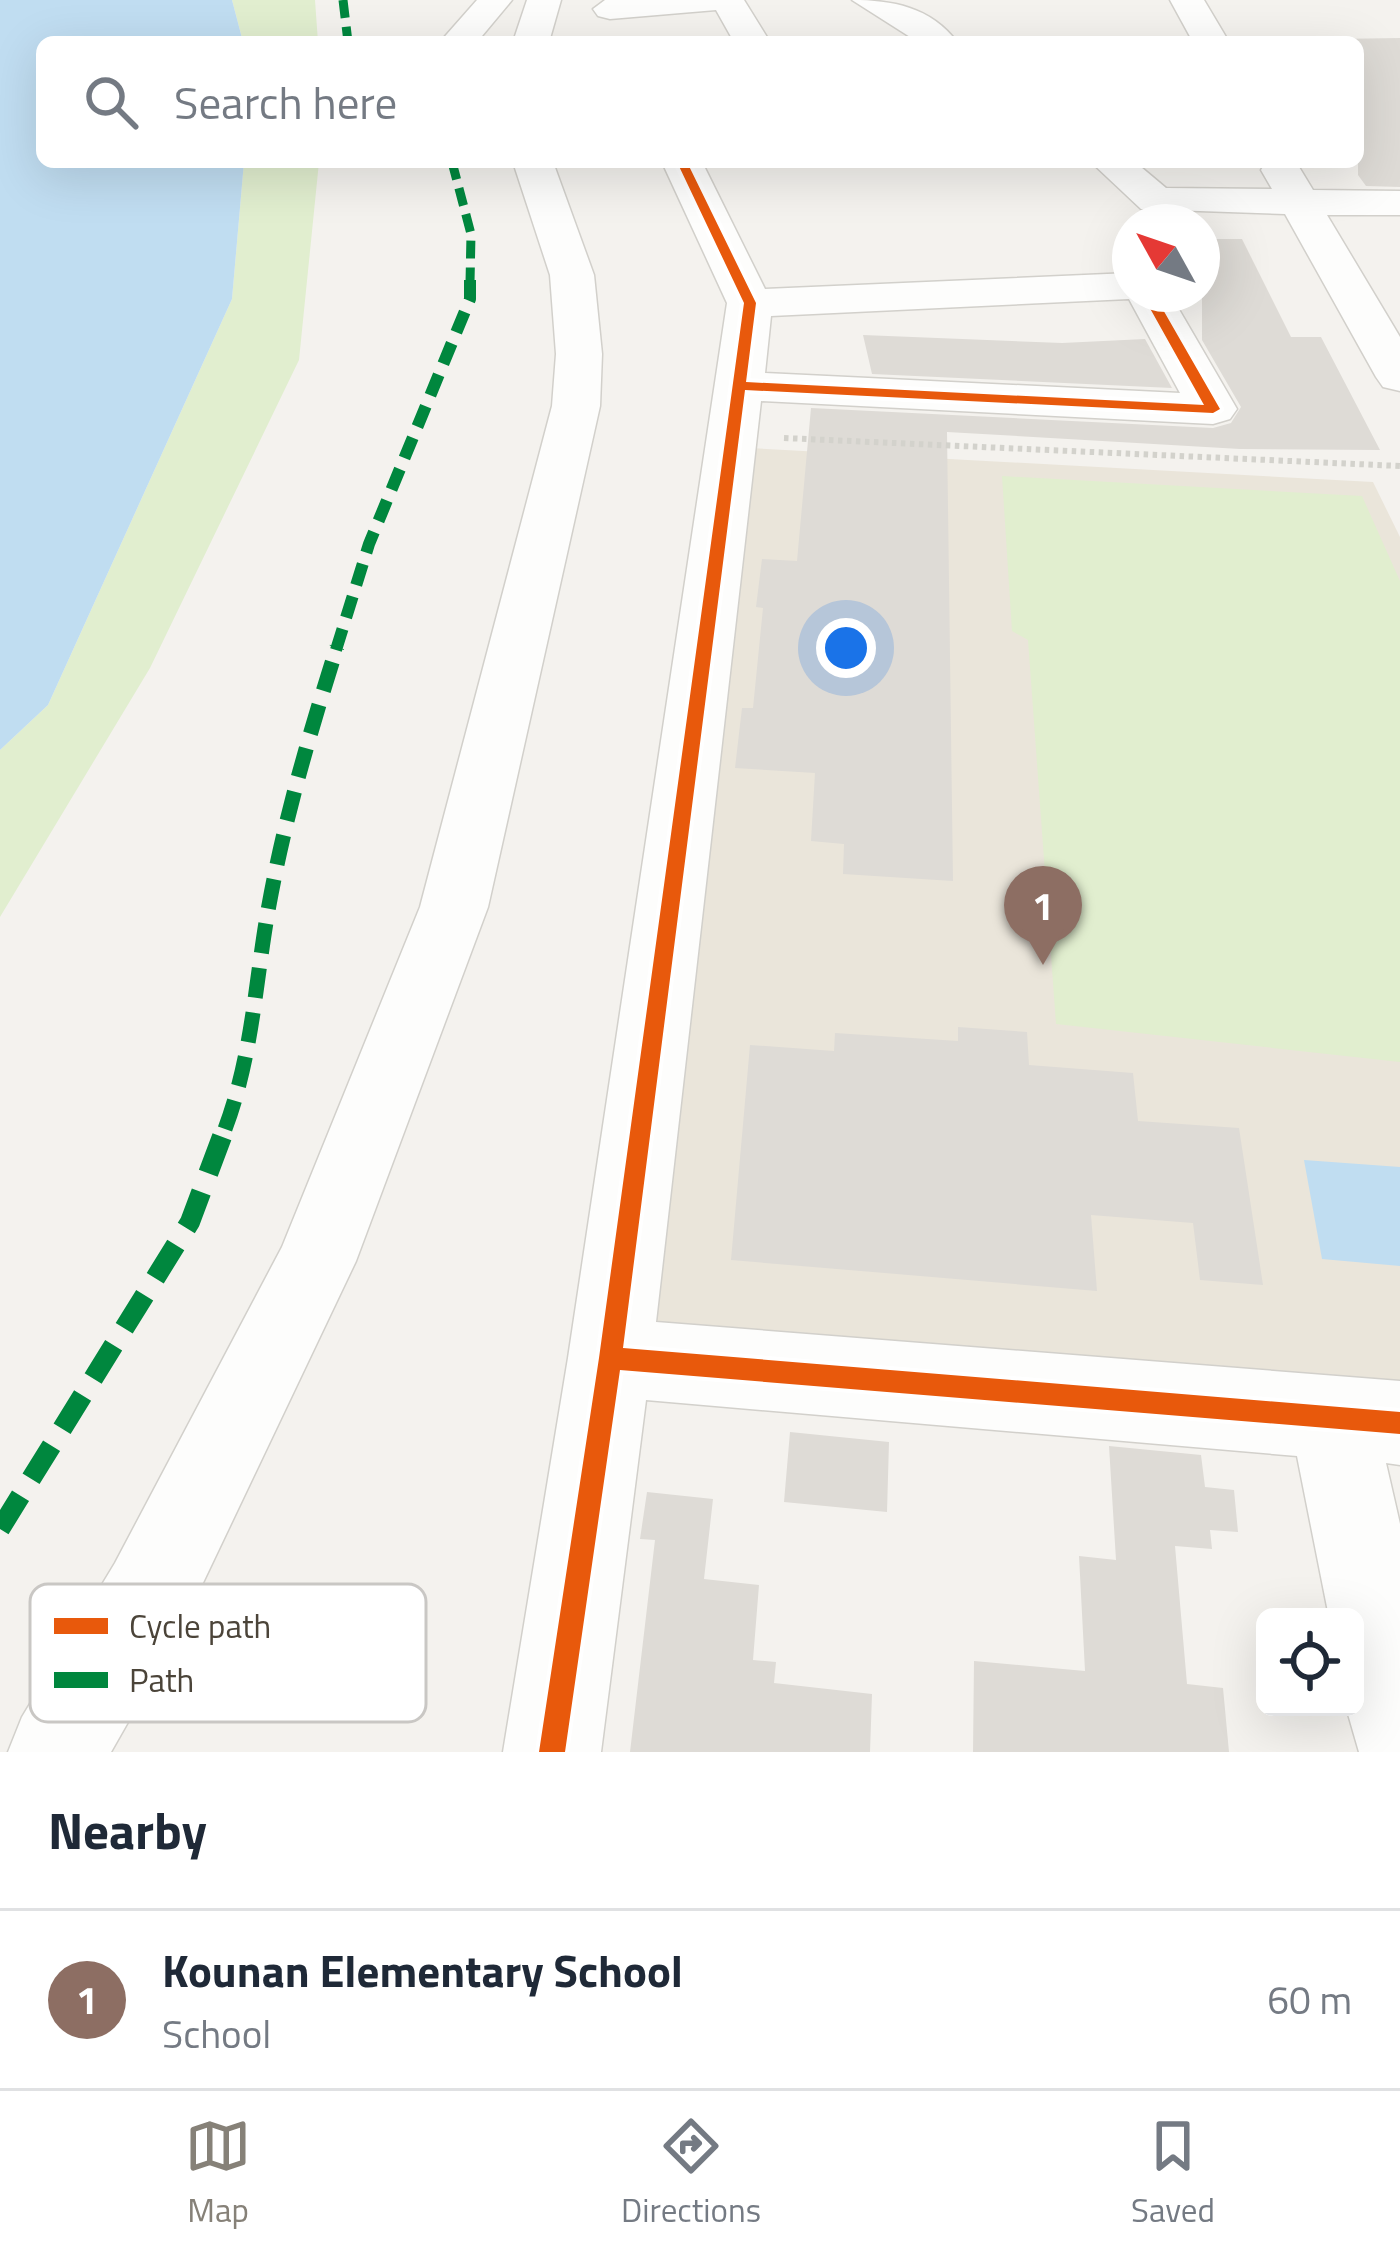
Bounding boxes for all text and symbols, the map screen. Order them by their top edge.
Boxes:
search box [36,36,1364,168]
text: Search here [174,68,397,136]
icon: search [78,69,144,135]
north arrow [1112,204,1220,312]
your location [816,618,876,678]
pin: 1 [1004,866,1082,965]
legend [30,1584,426,1722]
text: Cycle path [129,1601,271,1651]
map controls [1256,1608,1364,1716]
button: locate [1256,1608,1364,1716]
text: Path [129,1655,194,1705]
text: Nearby [48,1791,207,1869]
text: Kounan Elementary School [162,1936,683,2004]
text: 1 [76,1970,98,2029]
text: 60 m [1267,1970,1352,2029]
text: School [162,2004,271,2063]
tab: Map [185,2113,251,2235]
tab: Directions [621,2113,761,2235]
tab: Saved [1131,2113,1215,2235]

